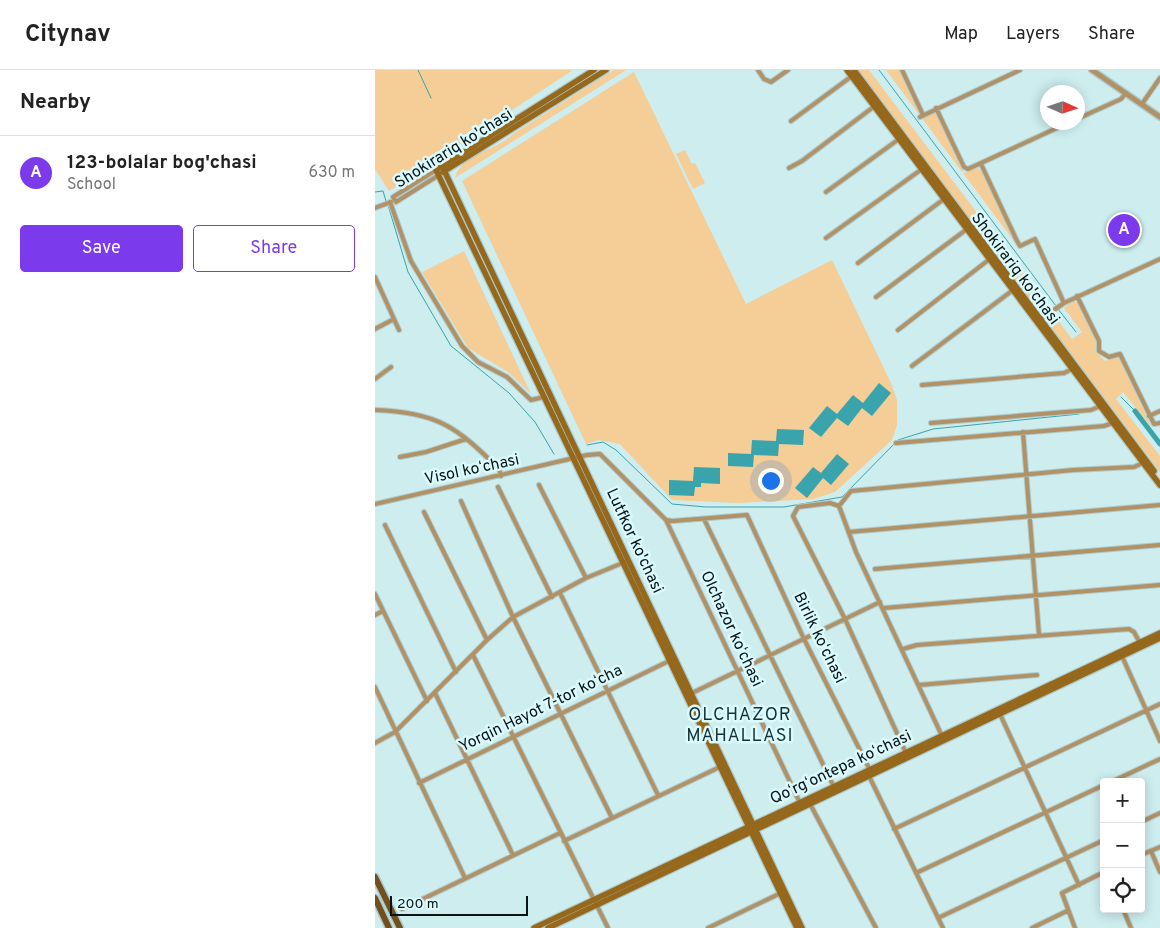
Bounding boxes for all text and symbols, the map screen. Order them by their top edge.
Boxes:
text: Citynav [25,20,111,50]
text: Map [944,23,978,46]
text: Layers [1006,23,1060,46]
text: Share [1088,23,1135,46]
north arrow [1040,85,1085,130]
text: Nearby [20,89,91,116]
street label: Shokirariq ko'chasi [391,105,517,193]
text: 123-bolalar bog'chasi [67,151,257,175]
text: A [30,163,42,183]
text: 630 m [308,163,355,183]
text: School [67,175,116,195]
street label: Shokirariq ko'chasi [966,209,1064,329]
pin: A [1108,211,1140,249]
button: Save [20,225,183,272]
button: Share [193,225,355,272]
street label: Visol koʻchasi [423,450,521,490]
your location [758,468,784,494]
street label: Lutfkor ko'chasi [601,485,667,597]
street label: Olchazor koʻchasi [695,568,767,690]
street label: Birlik koʻchasi [788,589,850,687]
street label: Yorqin Hayot 7-tor koʻcha [456,661,626,757]
district label: OLCHAZOR MAHALLASI [686,704,794,748]
street label: Qoʻrgʻontepa koʻchasi [767,726,915,810]
map controls [1100,778,1145,913]
button: + [1100,778,1145,823]
button: − [1100,823,1145,868]
button: locate [1100,868,1145,913]
scale bar [390,893,527,916]
text: 200 m [397,896,439,913]

